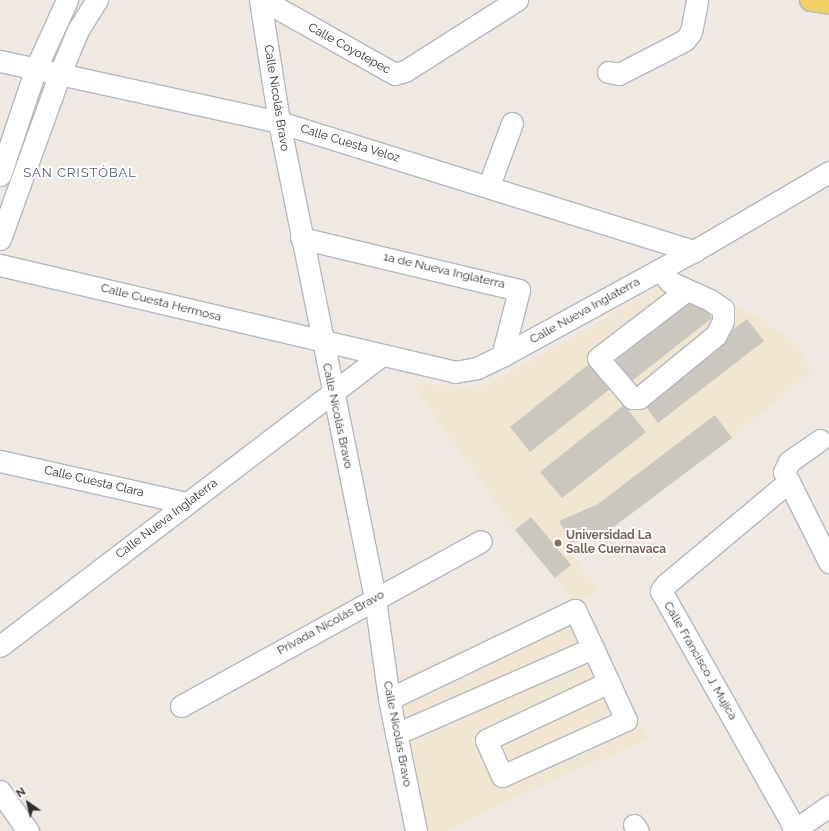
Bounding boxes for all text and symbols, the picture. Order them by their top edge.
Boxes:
street label: Calle Coyotepec [305,20,393,78]
street label: Calle Nicolás Bravo [260,44,292,152]
street label: Calle Cuesta Veloz [298,122,402,166]
district label: SAN CRISTÓBAL [23,165,137,181]
street label: 1a de Nueva Inglaterra [382,250,506,292]
street label: Calle Nueva Inglaterra [527,275,643,347]
street label: Calle Cuesta Hermosa [99,281,223,325]
street label: Calle Nicolás Bravo [319,362,355,470]
street label: Calle Cuesta Clara [43,464,145,500]
street label: Calle Nueva Inglaterra [113,476,221,562]
place label: Universidad La Salle Cuernavaca [566,529,666,557]
marker: Universidad La Salle Cuernavaca [553,538,563,548]
street label: Privada Nicolás Bravo [275,588,387,658]
street label: Calle Francisco J. Mujica [660,599,740,723]
street label: Calle Nicolás Bravo [380,680,414,788]
north arrow [8,783,48,823]
text: N [14,785,28,800]

